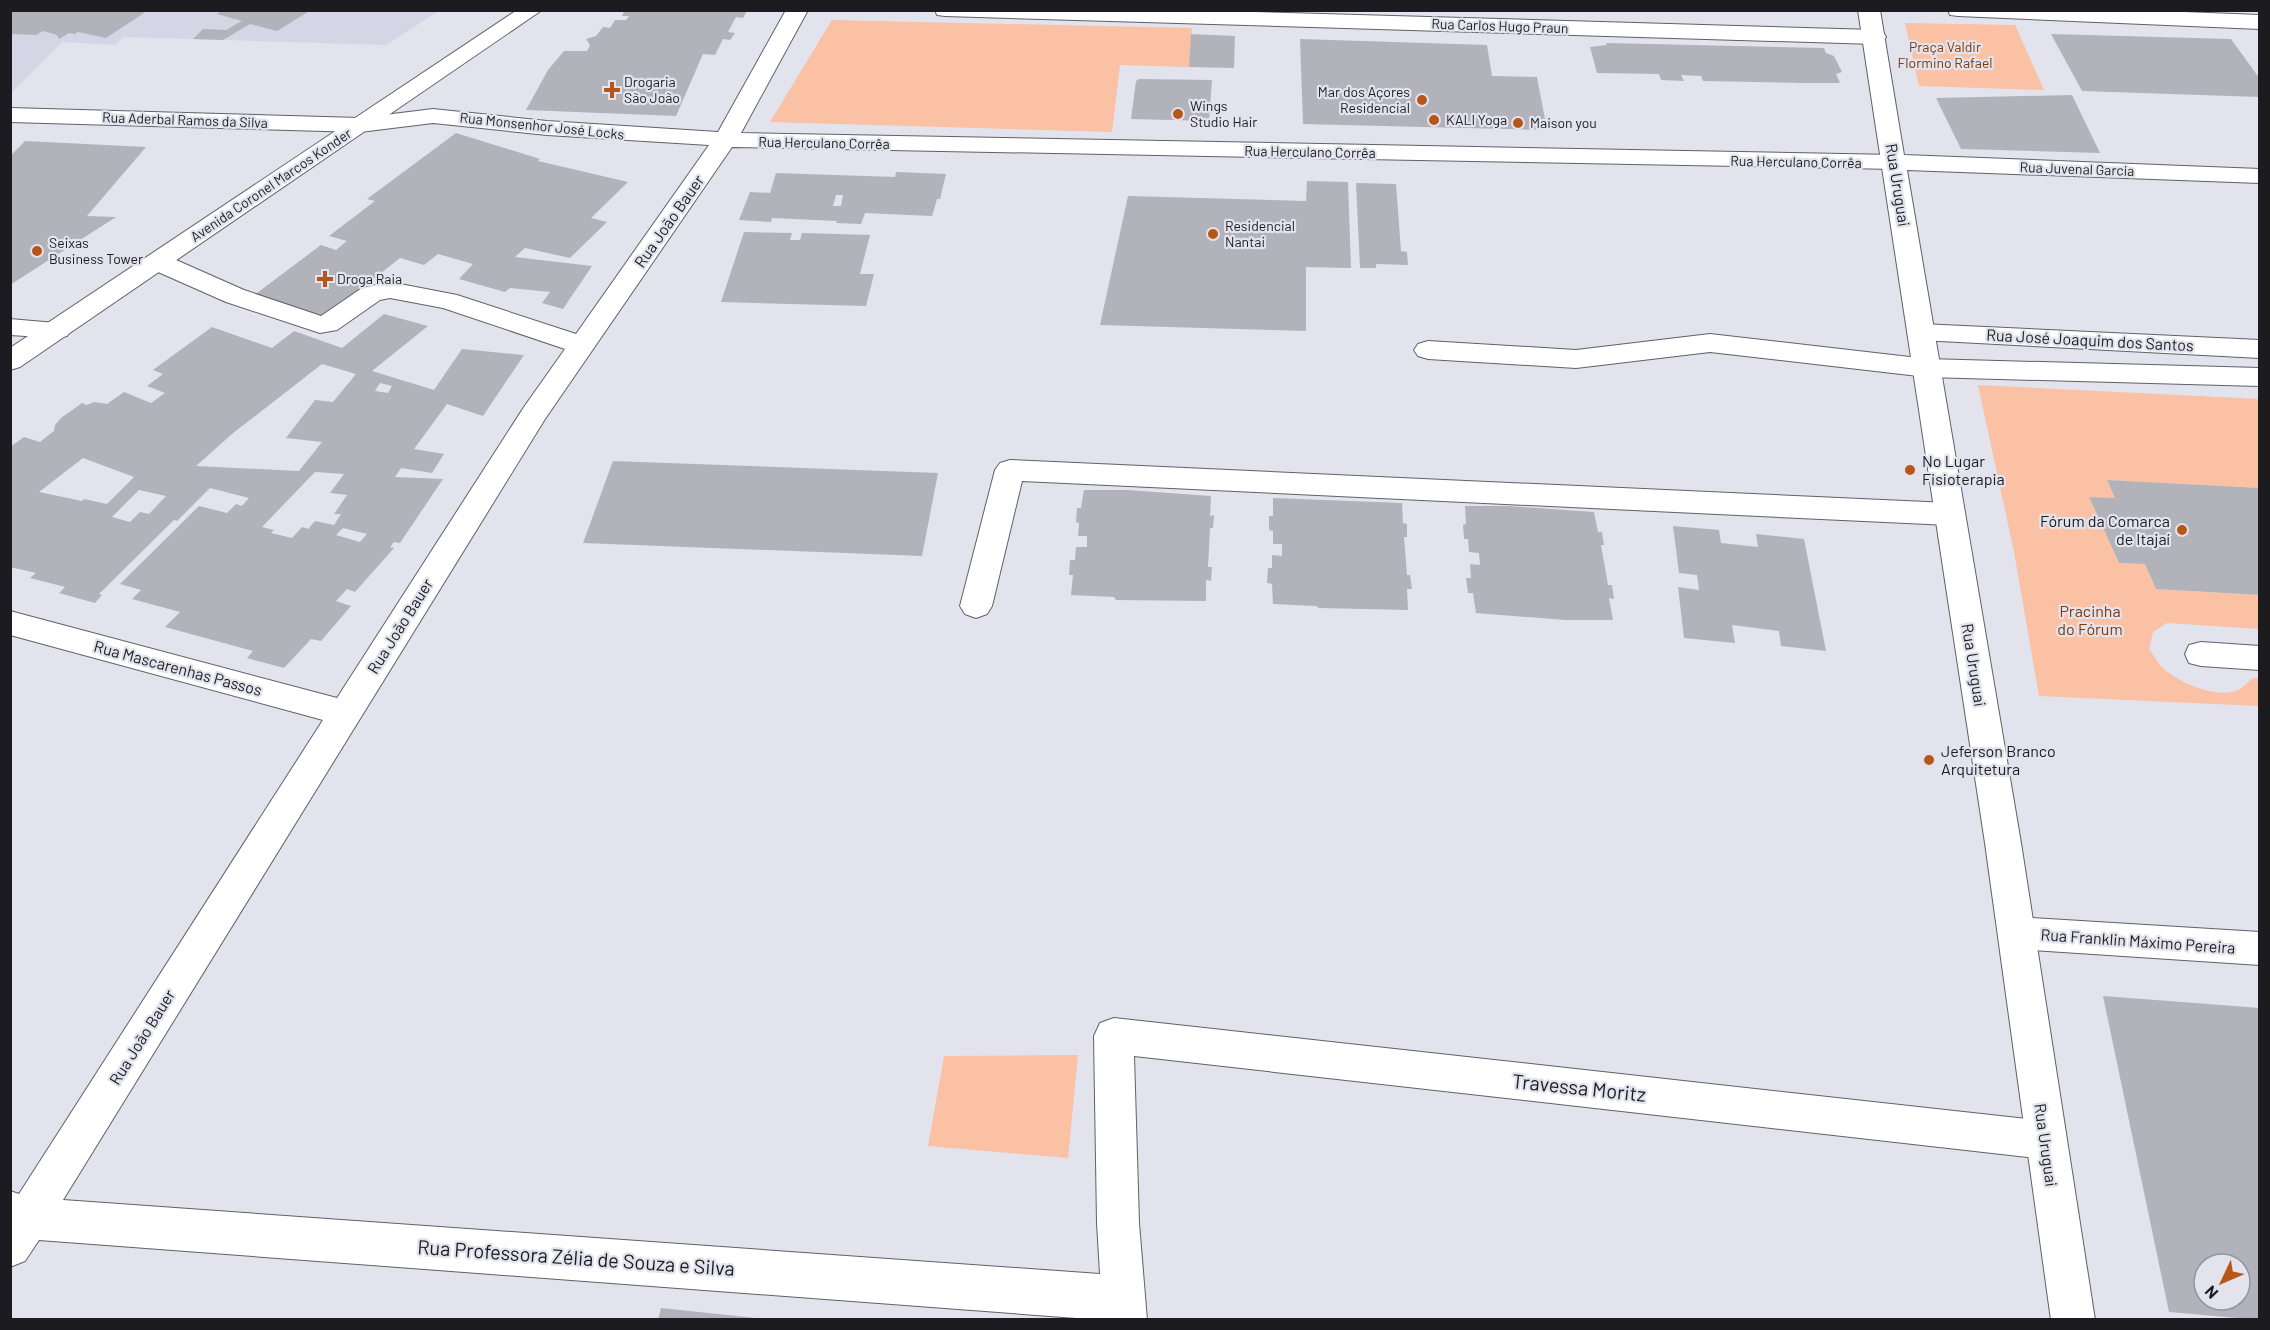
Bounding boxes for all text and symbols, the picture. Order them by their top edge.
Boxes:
street label: Rua Carlos Hugo Praun [1431,15,1569,36]
park label: Praça Valdir Flormino Rafael [1897,38,1993,71]
place label: Drogaria São João [624,73,680,106]
marker: Drogaria São João [605,83,619,97]
place label: Mar dos Açores Residencial [1318,83,1410,116]
marker: Mar dos Açores Residencial [1415,93,1429,107]
place label: Wings Studio Hair [1190,97,1257,130]
marker: Wings Studio Hair [1171,107,1185,121]
street label: Rua Aderbal Ramos da Silva [102,108,268,131]
street label: Rua Monsenhor José Locks [459,108,625,143]
place label: KALI Yoga [1446,111,1507,128]
marker: KALI Yoga [1427,113,1441,127]
place label: Maison you [1530,114,1597,131]
marker: Maison you [1511,116,1525,130]
street label: Avenida Coronel Marcos Konder [187,124,354,245]
street label: Rua Herculano Corrêa [758,133,890,152]
street label: Rua Herculano Corrêa [1244,142,1376,161]
street label: Rua Uruguai [1883,142,1914,228]
street label: Rua Herculano Corrêa [1730,152,1862,171]
street label: Rua Juvenal Garcia [2019,158,2135,179]
street label: Rua João Bauer [630,171,708,271]
place label: Residencial Nantai [1225,217,1295,250]
marker: Residencial Nantai [1206,227,1220,241]
place label: Seixas Business Tower [49,234,143,267]
marker: Seixas Business Tower [30,244,44,258]
place label: Droga Raia [337,270,402,287]
marker: Droga Raia [318,272,332,286]
street label: Rua José Joaquim dos Santos [1986,325,2194,354]
place label: No Lugar Fisioterapia [1922,451,2005,488]
marker: No Lugar Fisioterapia [1903,463,1917,477]
place label: Fórum da Comarca de Itajaí [2040,511,2171,548]
marker: Fórum da Comarca de Itajaí [2175,523,2189,537]
street label: Rua João Bauer [363,574,437,677]
park label: Pracinha do Fórum [2057,601,2123,638]
street label: Rua Uruguai [1959,622,1990,708]
street label: Rua Mascarenhas Passos [92,636,264,699]
place label: Jeferson Branco Arquitetura [1941,741,2056,778]
marker: Jeferson Branco Arquitetura [1922,753,1936,767]
street label: Rua Franklin Máximo Pereira [2040,924,2236,957]
street label: Rua João Bauer [105,985,179,1088]
street label: Travessa Moritz [1511,1068,1647,1106]
street label: Rua Uruguai [2031,1102,2062,1188]
street label: Rua Professora Zélia de Souza e Silva [417,1234,736,1280]
north arrow [2192,1252,2252,1312]
text: N [2200,1282,2221,1303]

